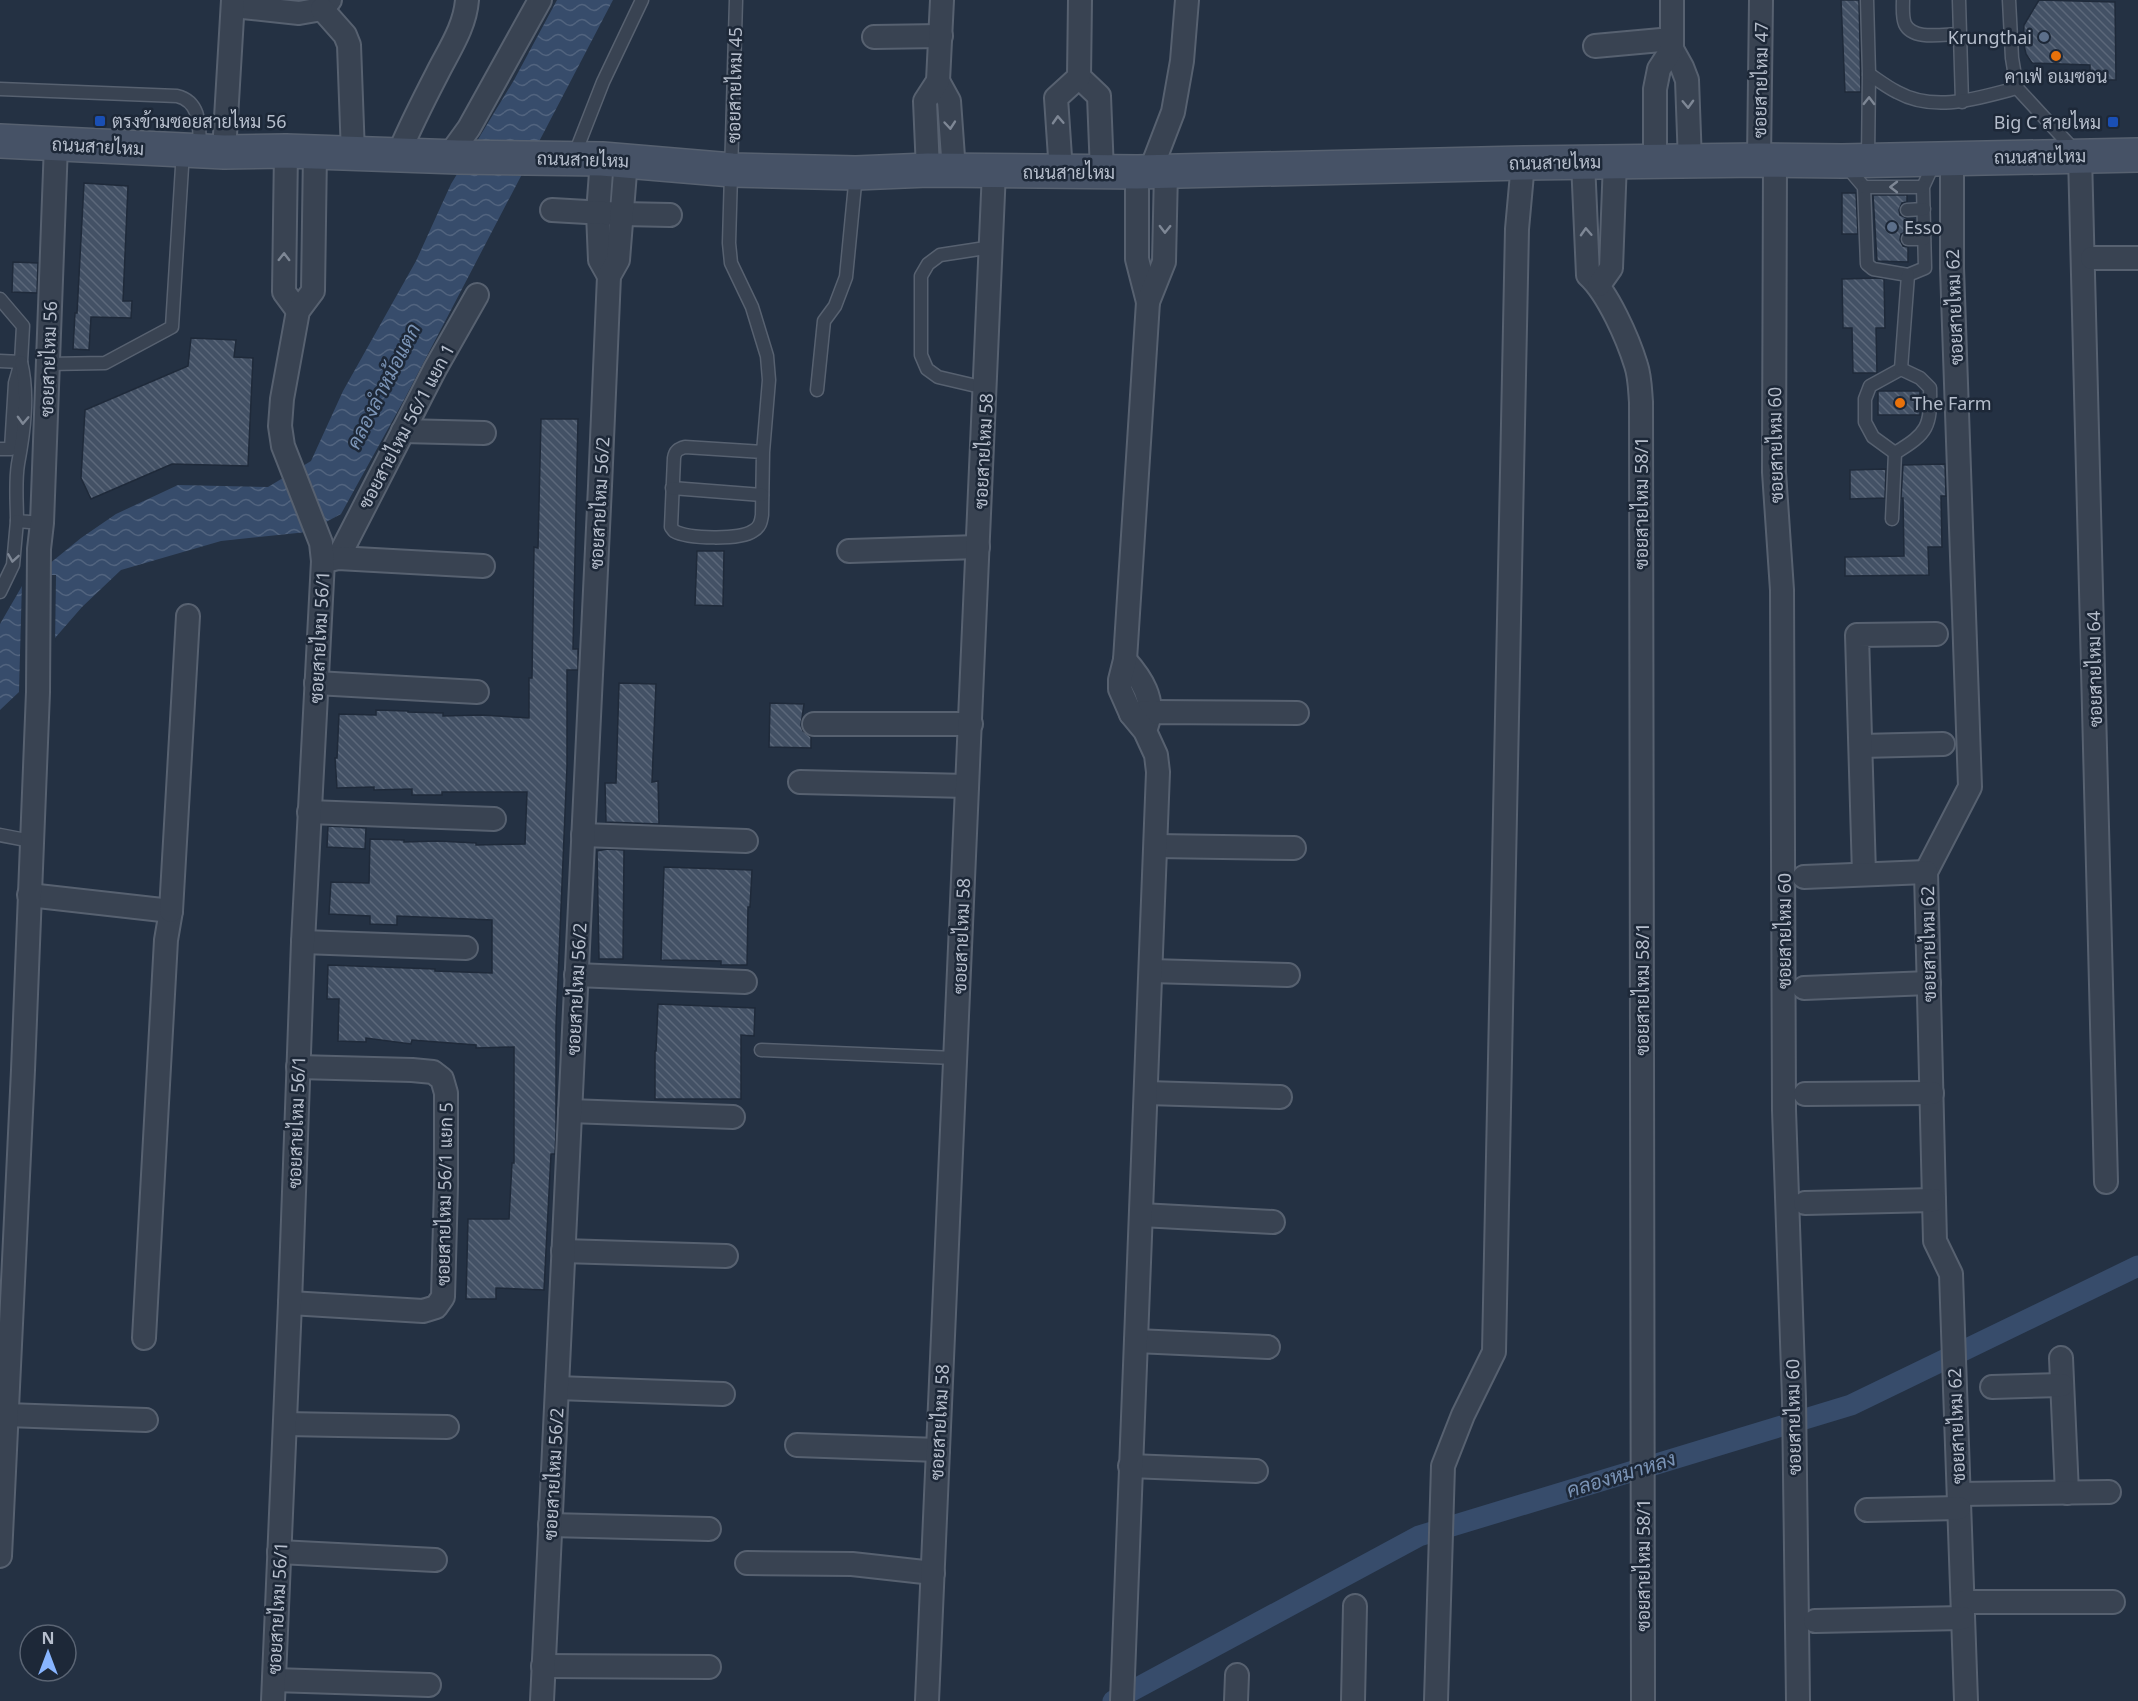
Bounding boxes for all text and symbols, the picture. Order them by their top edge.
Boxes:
street label: ซอยสายไหม 47 [1747,22,1773,138]
place label: Krungthai [1948,25,2032,49]
street label: ซอยสายไหม 45 [721,27,747,143]
marker: Krungthai [2037,30,2051,44]
marker: คาเฟ่ อเมซอน [2049,49,2063,63]
place label: คาเฟ่ อเมซอน [2004,64,2108,88]
one-way arrow [1863,97,1875,106]
one-way arrow [1682,99,1695,108]
place label: ตรงข้ามซอยสายไหม 56 [112,109,287,133]
place label: Big C สายไหม [1994,110,2101,134]
marker: ตรงข้ามซอยสายไหม 56 [93,114,107,128]
one-way arrow [1051,115,1064,124]
marker: Big C สายไหม [2106,115,2120,129]
one-way arrow [944,120,957,129]
street label: ถนนสายไหม [51,132,145,160]
street label: ถนนสายไหม [1994,143,2086,169]
street label: ถนนสายไหม [536,145,630,173]
street label: ถนนสายไหม [1509,149,1601,175]
street label: ถนนสายไหม [1023,160,1115,184]
one-way arrow [1889,181,1898,193]
place label: Esso [1904,215,1942,239]
marker: Esso [1885,220,1899,234]
one-way arrow [1159,225,1171,234]
one-way arrow [1579,227,1592,236]
street label: ซอยสายไหม 62 [1940,249,1968,365]
one-way arrow [278,253,290,262]
street label: ซอยสายไหม 56 [34,301,62,417]
water label: คลองลำหม้อแตก [340,318,426,454]
street label: ซอยสายไหม 56/1 แยก 1 [352,339,460,513]
street label: ซอยสายไหม 60 [1762,387,1788,503]
place label: The Farm [1912,391,1992,415]
street label: ซอยสายไหม 58 [968,392,998,510]
marker: The Farm [1893,396,1907,410]
one-way arrow [17,416,30,425]
street label: ซอยสายไหม 56/2 [584,436,614,570]
street label: ซอยสายไหม 58/1 [1629,436,1653,570]
one-way arrow [7,553,19,562]
street label: ซอยสายไหม 56/1 [304,570,334,704]
street label: ซอยสายไหม 64 [2081,611,2107,727]
street label: ซอยสายไหม 60 [1772,873,1796,989]
street label: ซอยสายไหม 58 [947,878,975,994]
street label: ซอยสายไหม 62 [1915,886,1941,1002]
street label: ซอยสายไหม 56/2 [561,922,591,1056]
street label: ซอยสายไหม 58/1 [1630,922,1654,1056]
street label: ซอยสายไหม 56/1 [282,1055,310,1189]
street label: ซอยสายไหม 56/1 แยก 5 [430,1102,458,1286]
street label: ซอยสายไหม 60 [1780,1359,1806,1475]
street label: ซอยสายไหม 58 [924,1363,954,1481]
street label: ซอยสายไหม 62 [1942,1368,1970,1484]
street label: ซอยสายไหม 56/2 [538,1407,568,1541]
water label: คลองหมาหลง [1563,1445,1679,1503]
street label: ซอยสายไหม 58/1 [1631,1498,1655,1632]
street label: ซอยสายไหม 56/1 [262,1541,292,1675]
north arrow [18,1623,78,1683]
text: N [41,1627,55,1649]

